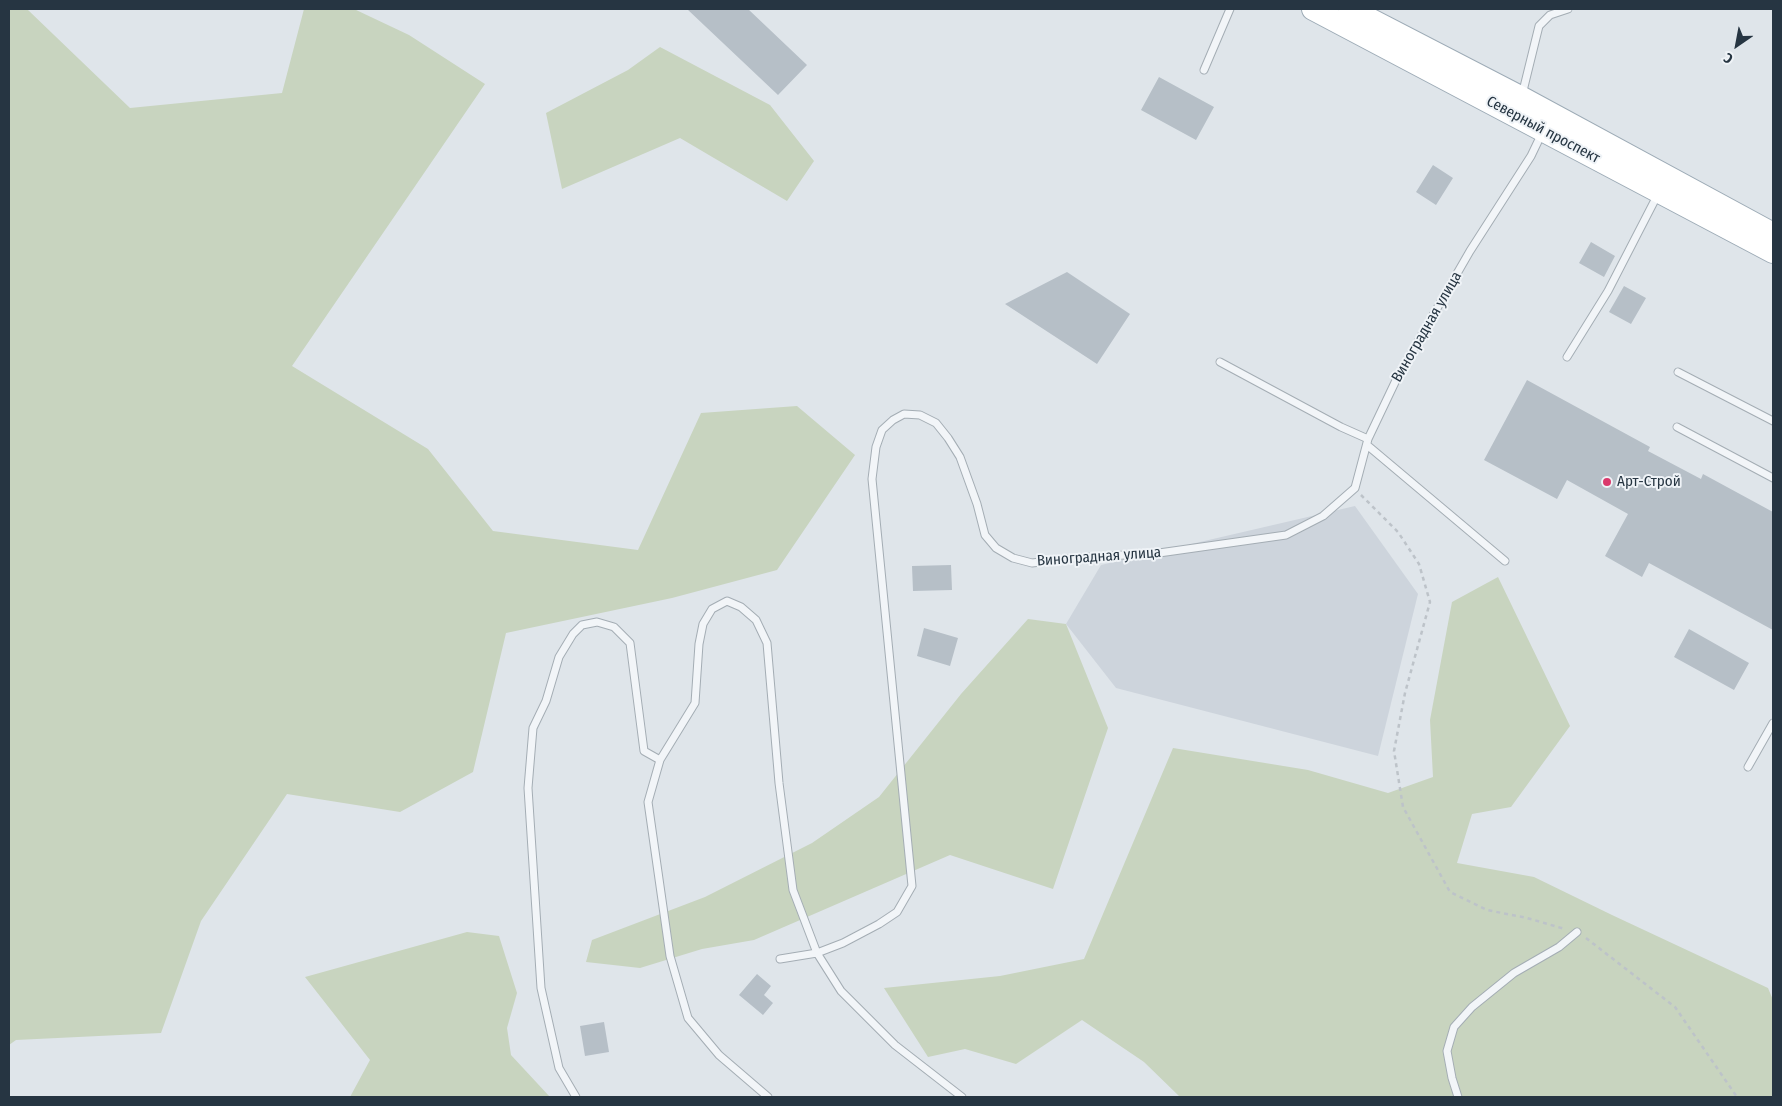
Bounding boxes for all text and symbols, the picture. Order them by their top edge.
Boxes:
north arrow [1712,20,1762,70]
text: С [1721,49,1736,67]
street label: Северный проспект [1483,93,1603,167]
street label: Виноградная улица [1388,269,1466,385]
place label: Арт-Строй [1617,473,1681,491]
marker: Арт-Строй [1601,476,1613,488]
street label: Виноградная улица [1036,544,1162,570]

